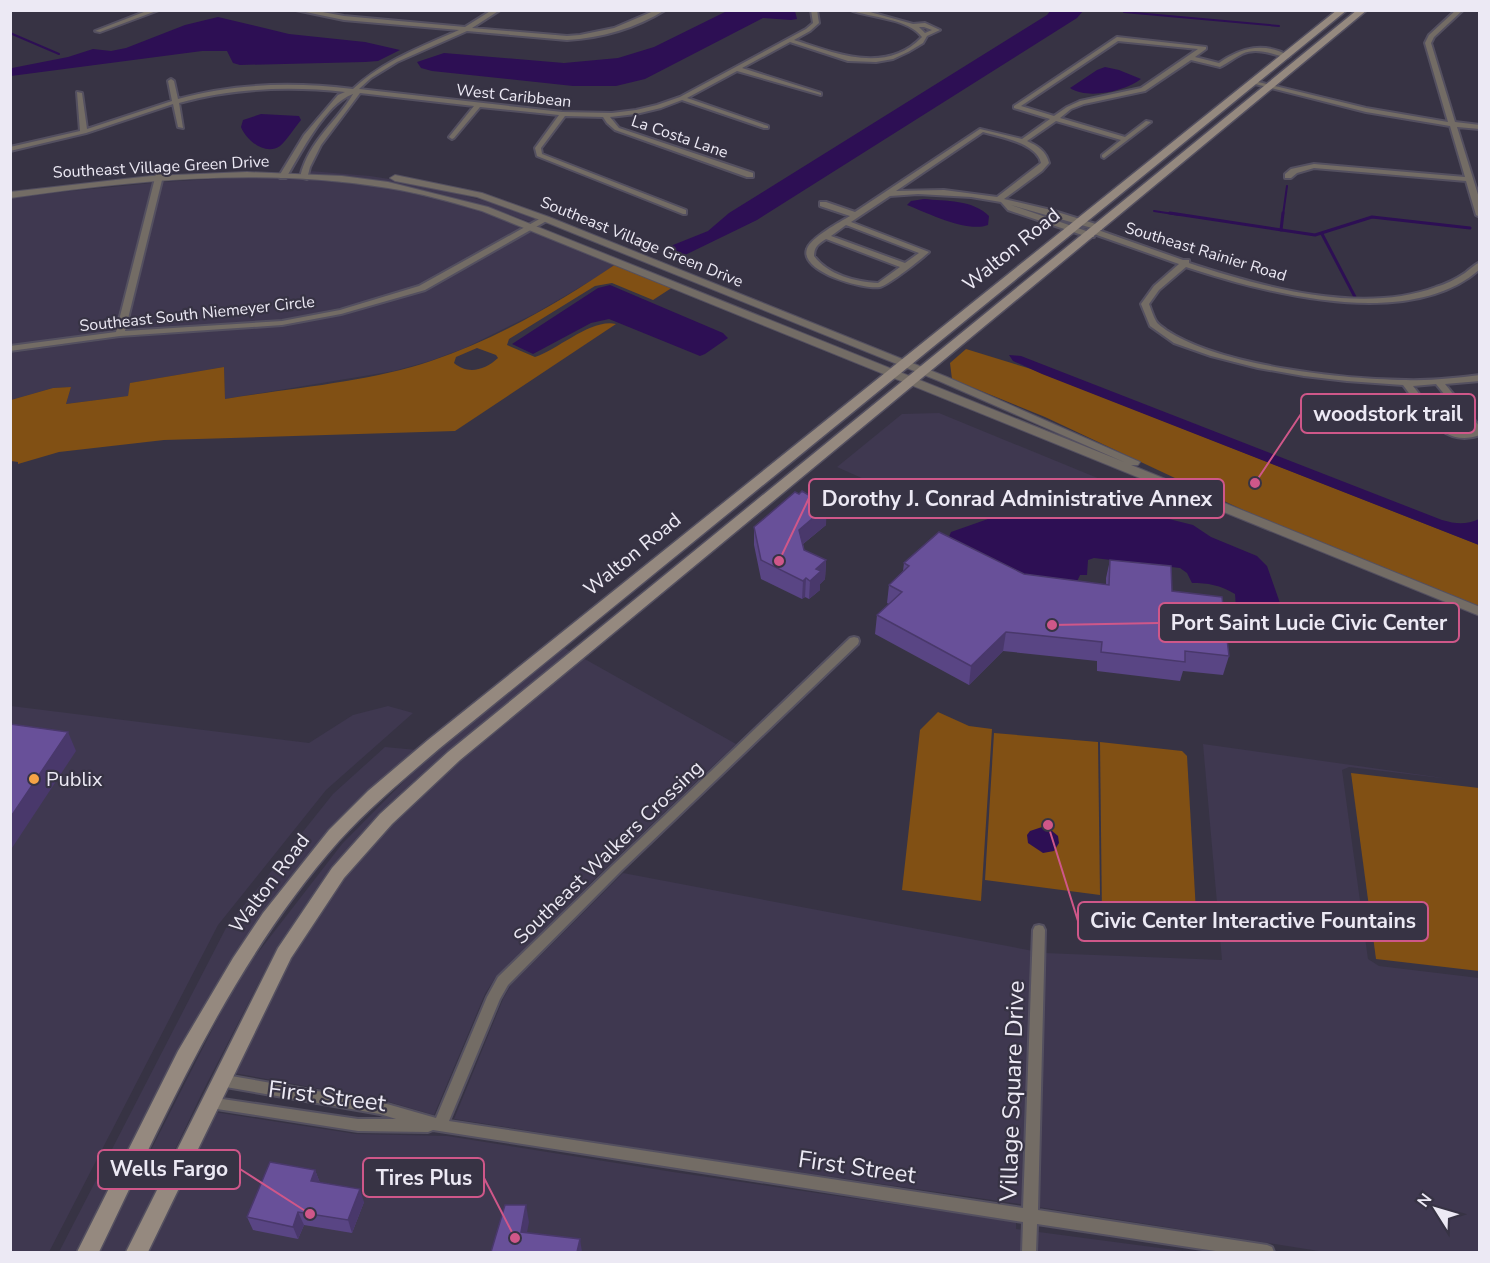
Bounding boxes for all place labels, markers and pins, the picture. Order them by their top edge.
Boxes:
callout: woodstork trail [1301,394,1475,433]
callout: Dorothy J. Conrad Administrative Annex [809,479,1224,518]
callout: Port Saint Lucie Civic Center [1159,603,1459,642]
place label: Publix [46,766,103,793]
marker: Publix [27,772,41,786]
callout: Civic Center Interactive Fountains [1078,902,1428,941]
callout: Wells Fargo [98,1150,240,1189]
callout: Tires Plus [363,1158,484,1197]

